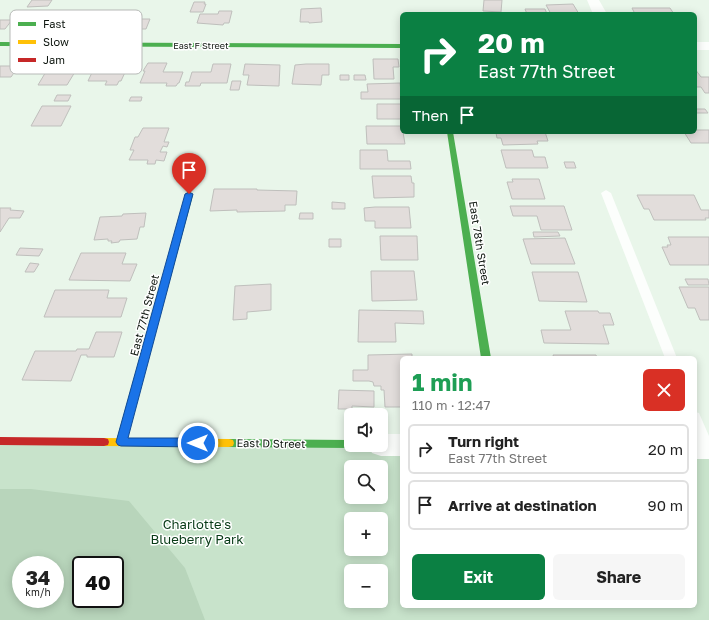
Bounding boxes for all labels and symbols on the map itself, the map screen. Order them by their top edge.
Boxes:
legend [10,10,142,74]
text: Fast [43,17,66,30]
text: Slow [43,35,69,48]
street label: East F Street [173,40,229,51]
text: Jam [43,53,65,66]
pin [172,153,206,194]
street label: East 78th Street [467,200,493,286]
street label: East 77th Street [127,273,161,357]
position arrow [177,422,219,464]
street label: East D Street [236,436,306,450]
park label: Charlotte's Blueberry Park [150,516,244,547]
speed limit sign: 40 [72,556,124,608]

